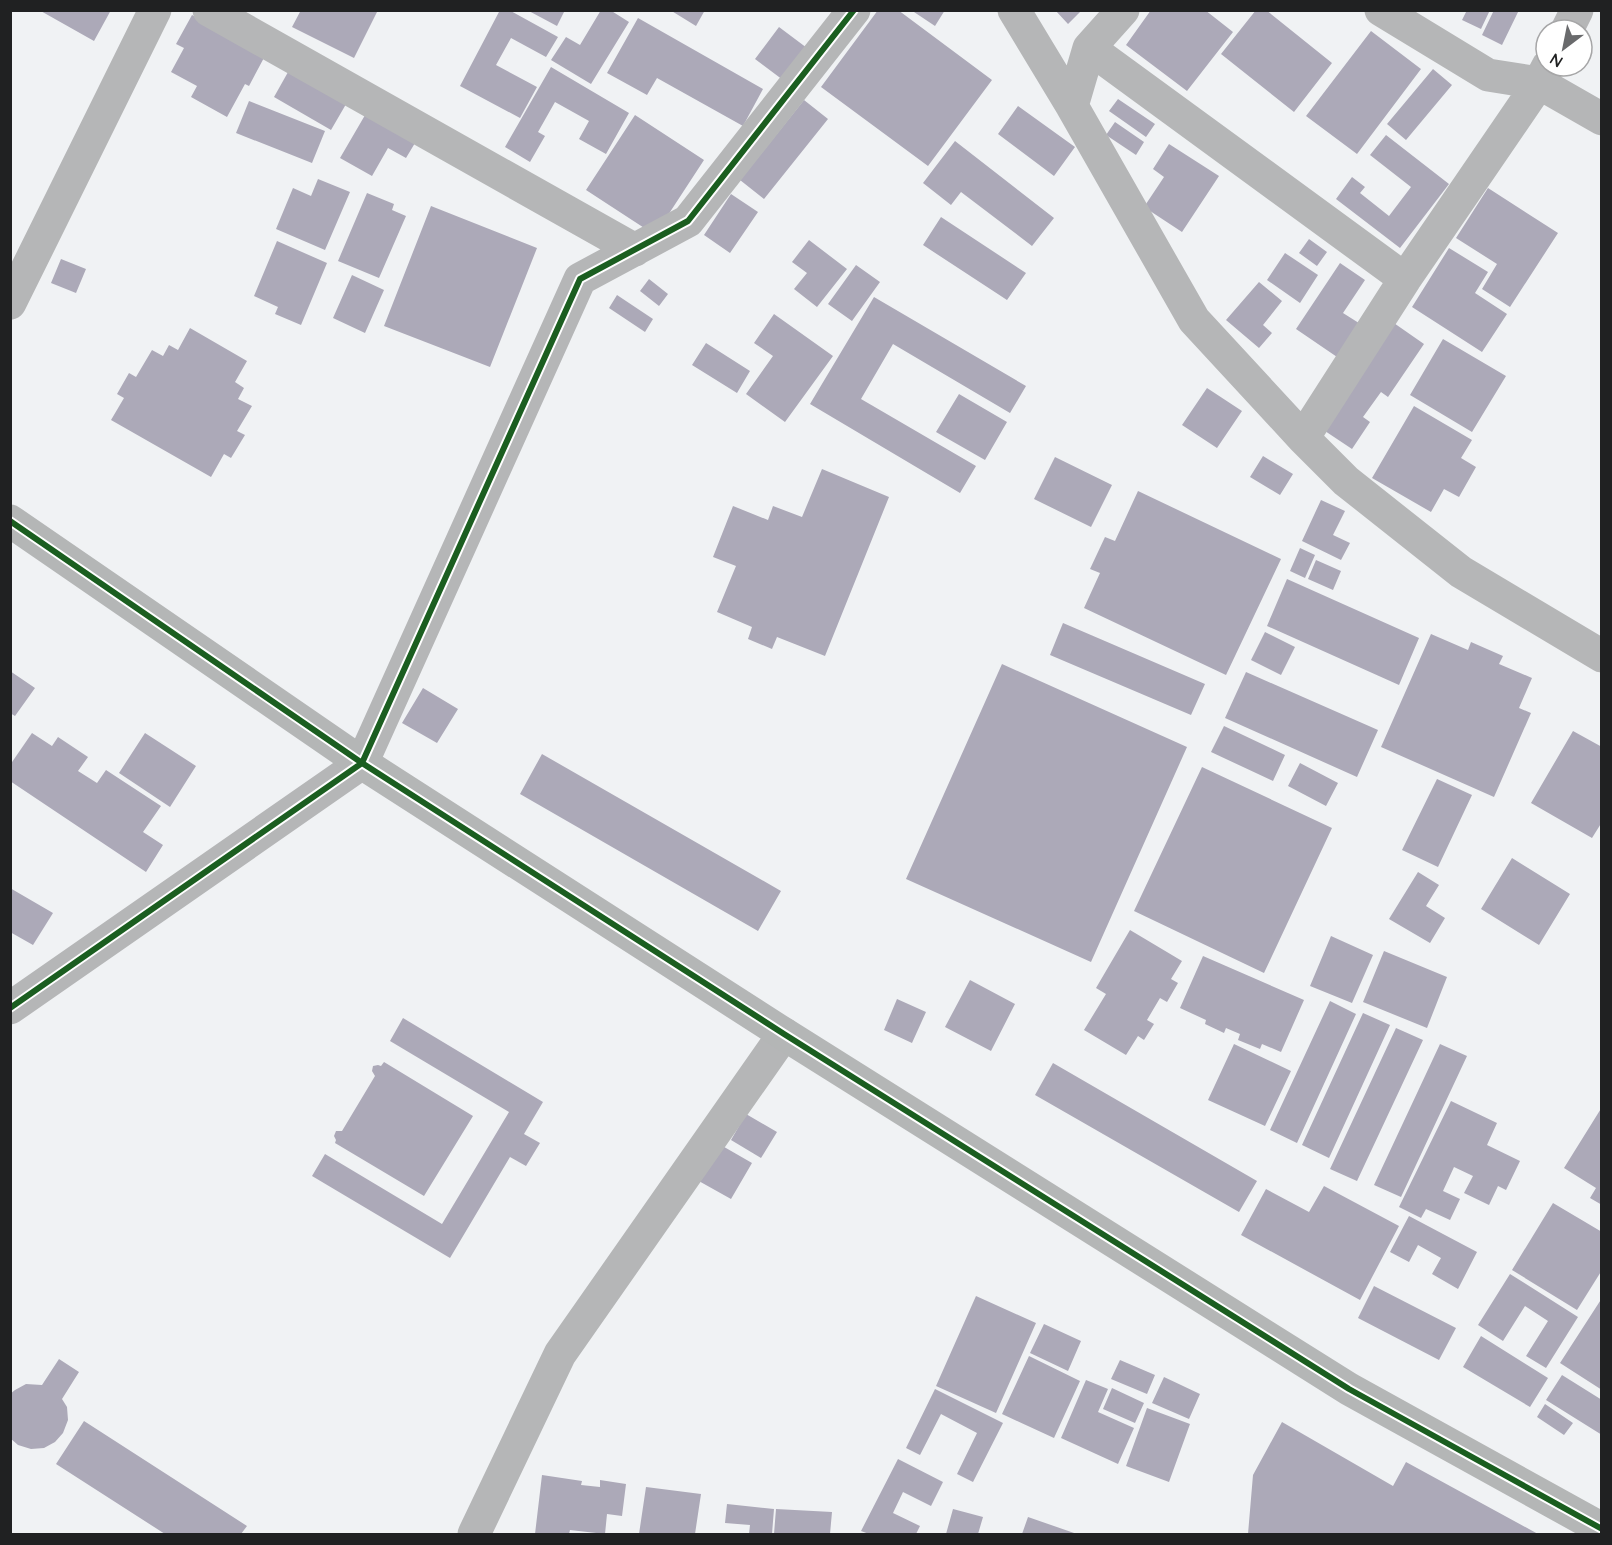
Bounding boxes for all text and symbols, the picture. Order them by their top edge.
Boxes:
north arrow [1534,18,1594,78]
text: N [1546,49,1566,72]

